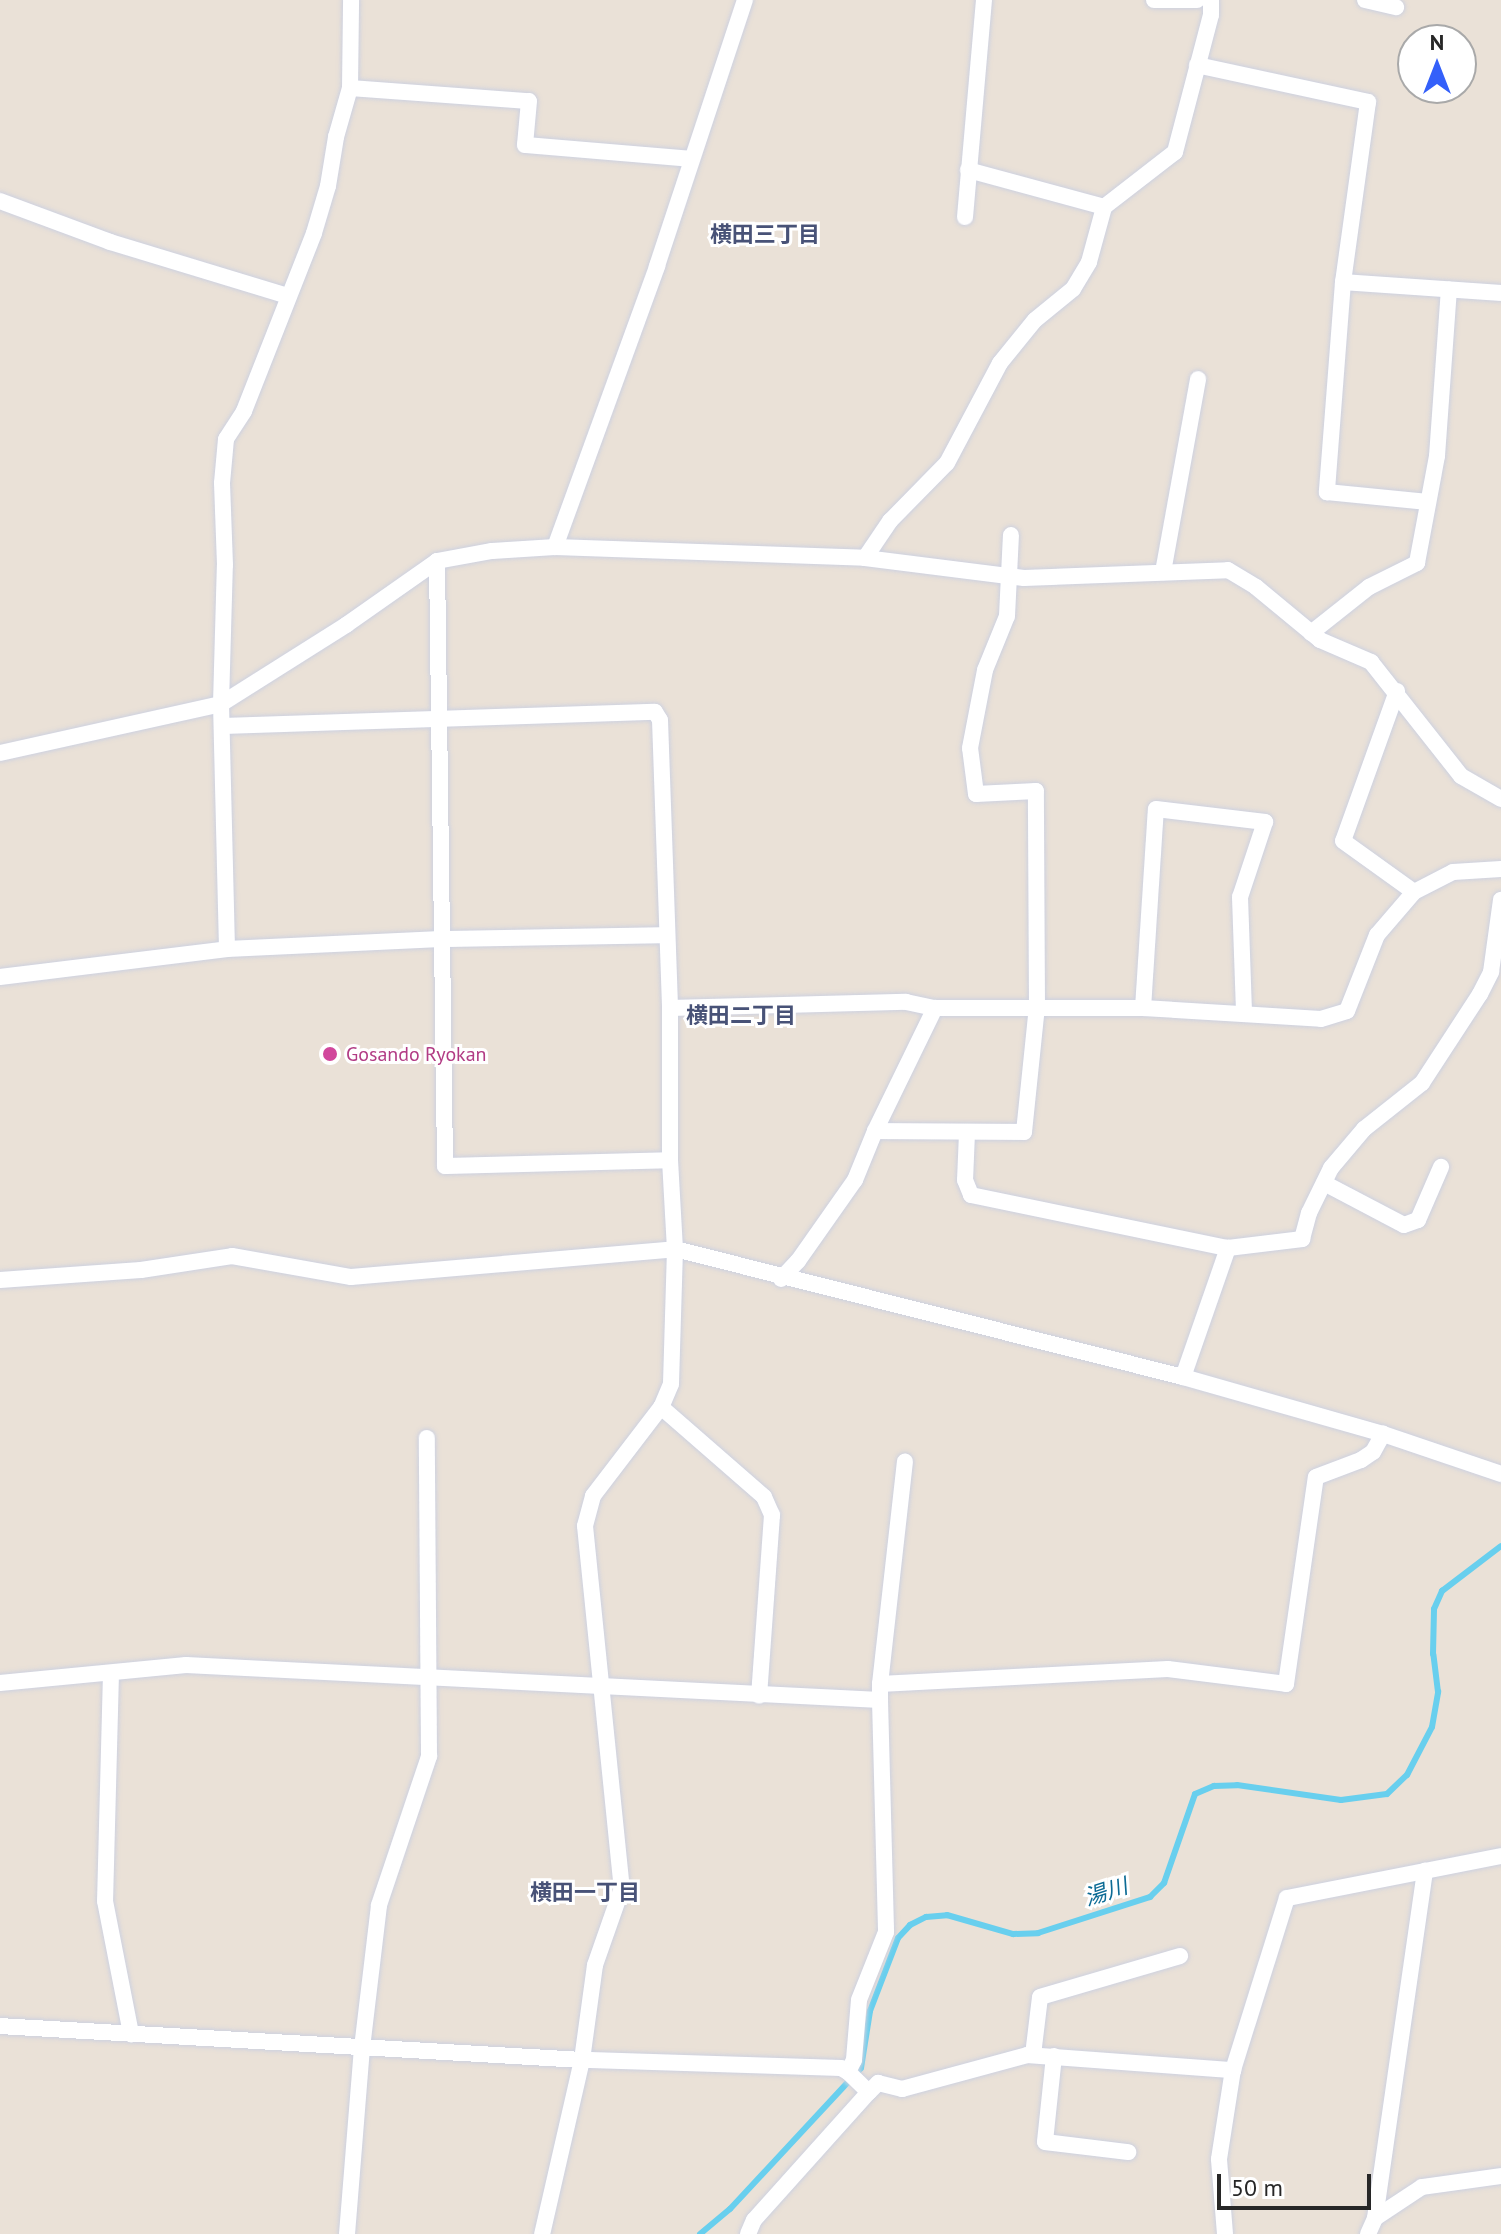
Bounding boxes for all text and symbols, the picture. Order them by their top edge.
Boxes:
north arrow [1397,24,1477,104]
text: N [1430,28,1444,56]
district label: 横田三丁目 [710,222,820,248]
district label: 横田二丁目 [686,1003,796,1029]
place label: Gosando Ryokan [346,1042,487,1066]
marker: Gosando Ryokan [321,1045,339,1063]
water label: 湯川 [1081,1873,1131,1911]
district label: 横田一丁目 [530,1880,640,1906]
scale bar [1221,2158,1375,2208]
text: 50 m [1231,2172,1283,2203]

